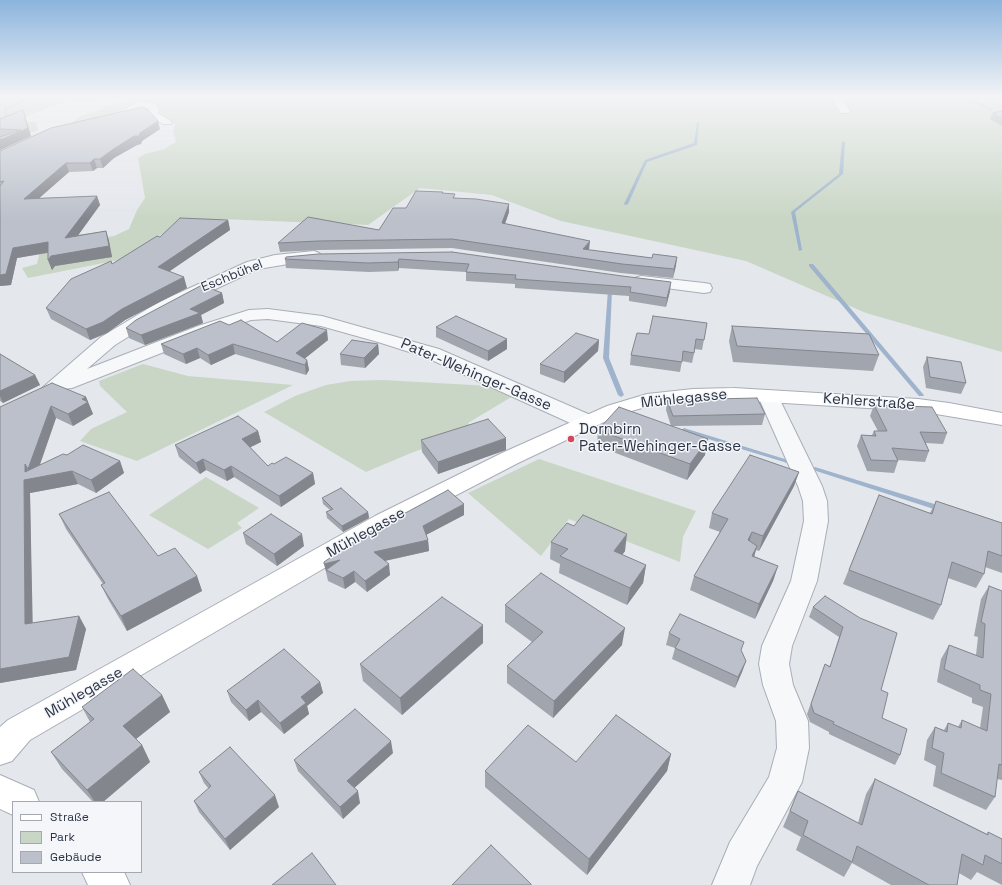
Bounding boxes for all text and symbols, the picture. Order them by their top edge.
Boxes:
street label: Eschbühel [199,257,265,295]
street label: Pater-Wehinger-Gasse [398,335,554,415]
street label: Mühlegasse [640,386,728,412]
street label: Kehlerstraße [823,390,915,414]
place label: Dornbirn Pater-Wehinger-Gasse [579,421,741,456]
marker: Dornbirn Pater-Wehinger-Gasse [566,434,576,444]
street label: Mühlegasse [324,504,408,562]
street label: Mühlegasse [42,664,126,722]
legend [12,801,142,873]
text: Straße [50,809,89,825]
text: Park [50,829,75,845]
text: Gebäude [50,849,102,865]

